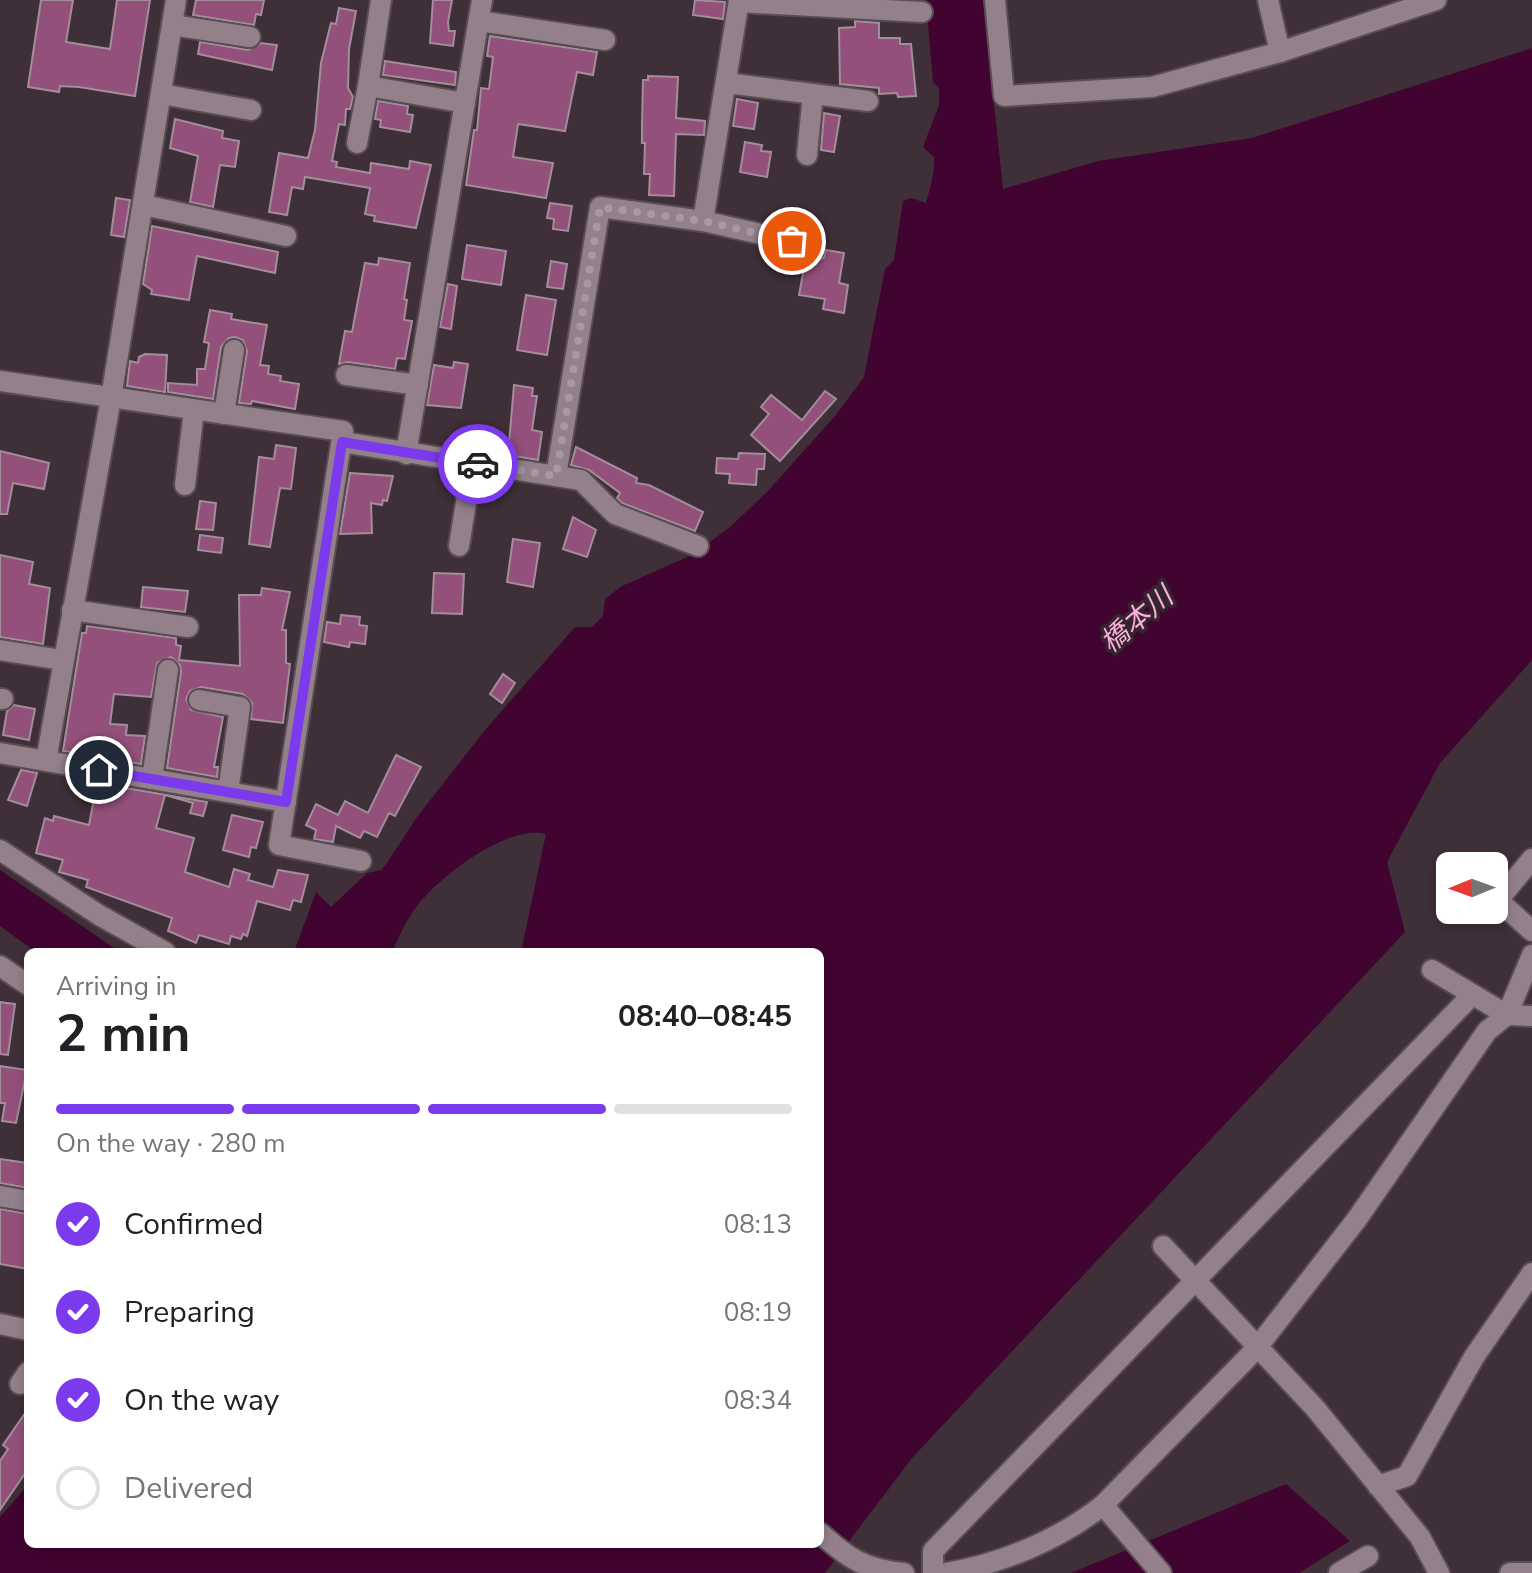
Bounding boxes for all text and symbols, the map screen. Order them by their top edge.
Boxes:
pin [758,207,826,275]
icon: bag [770,219,814,263]
courier [438,424,518,504]
icon: car [456,442,500,486]
water label: 橋本川 [1092,576,1183,661]
pin [65,736,133,804]
icon: home [77,748,121,792]
north arrow [1436,852,1508,924]
map controls [1436,852,1508,924]
text: Arriving in [56,969,177,1004]
text: 08:40–08:45 [618,996,792,1037]
text: 2 min [56,998,191,1069]
text: On the way · 280 m [56,1126,285,1161]
icon: check [56,1202,100,1246]
text: Confirmed [124,1204,264,1245]
text: 08:13 [724,1207,792,1242]
icon: check [56,1290,100,1334]
text: Preparing [124,1292,255,1333]
text: 08:19 [724,1295,792,1330]
icon: check [56,1378,100,1422]
text: On the way [124,1380,279,1421]
text: 08:34 [724,1383,792,1418]
text: Delivered [124,1468,253,1509]

